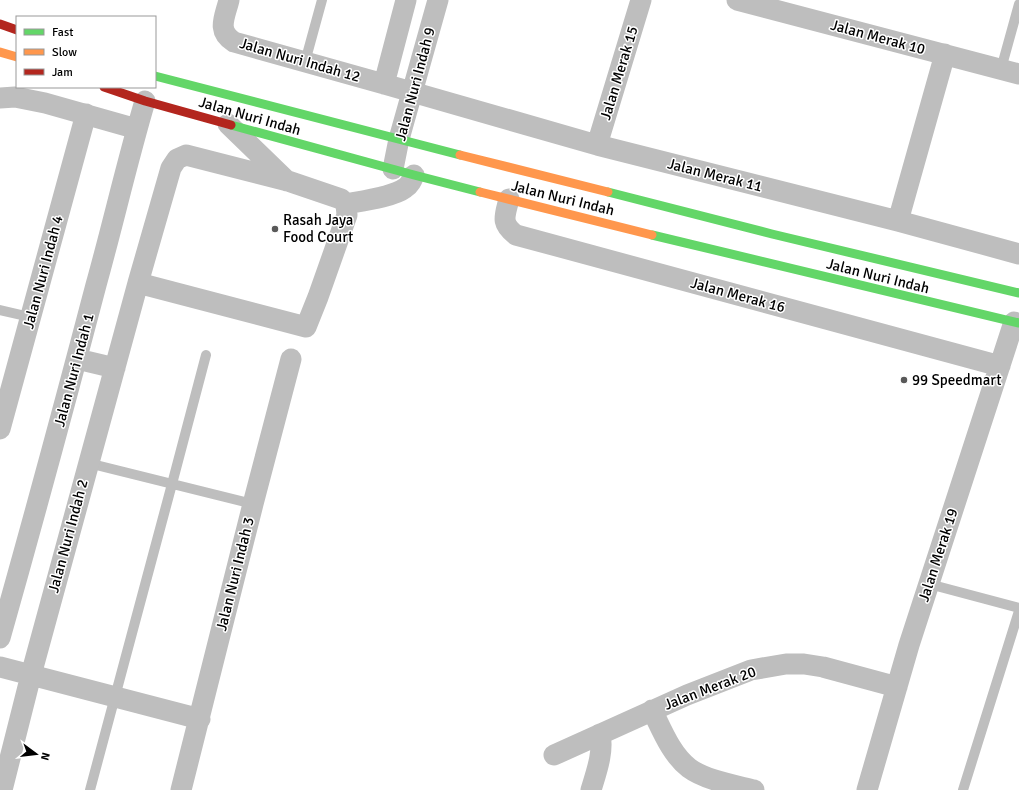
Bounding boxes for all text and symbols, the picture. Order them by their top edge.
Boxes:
legend [16,16,156,88]
street label: Jalan Merak 10 [829,16,927,58]
street label: Jalan Merak 15 [596,24,642,122]
text: Fast [52,25,73,40]
street label: Jalan Nuri Indah 9 [391,25,439,143]
street label: Jalan Nuri Indah 12 [238,34,362,86]
text: Slow [52,45,77,60]
text: Jam [52,65,73,80]
street label: Jalan Nuri Indah [197,93,303,139]
street label: Jalan Merak 11 [666,155,764,195]
street label: Jalan Nuri Indah [510,177,616,219]
place label: Rasah Jaya Food Court [283,211,353,246]
street label: Jalan Nuri Indah 4 [19,213,67,331]
marker: Rasah Jaya Food Court [270,224,280,234]
street label: Jalan Nuri Indah [825,255,931,297]
street label: Jalan Merak 16 [689,274,787,316]
street label: Jalan Nuri Indah 1 [50,311,98,429]
place label: 99 Speedmart [912,371,1001,389]
marker: 99 Speedmart [899,375,909,385]
street label: Jalan Nuri Indah 2 [44,477,92,595]
street label: Jalan Merak 19 [914,506,962,604]
street label: Jalan Nuri Indah 3 [212,515,258,633]
street label: Jalan Merak 20 [661,662,759,714]
north arrow [16,734,56,774]
text: N [38,751,52,762]

